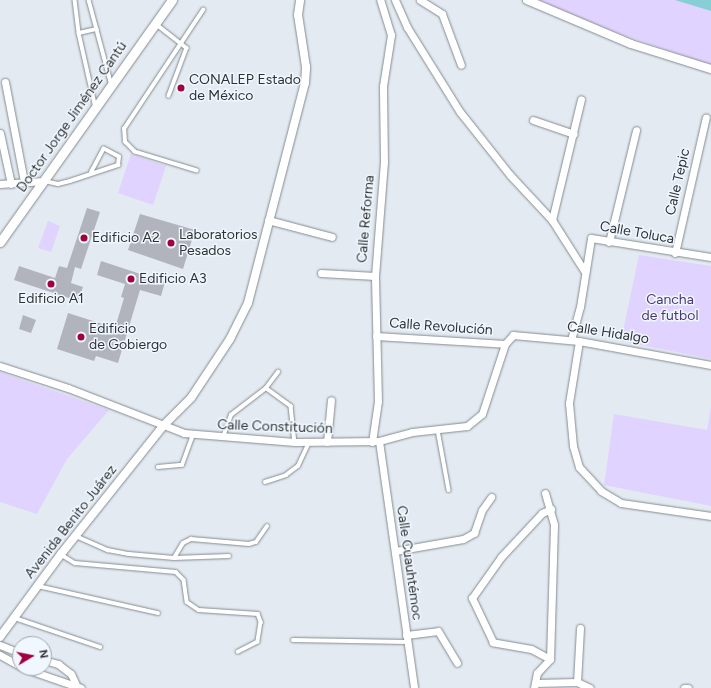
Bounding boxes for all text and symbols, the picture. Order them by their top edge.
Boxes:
street label: Doctor Jorge Jiménez Cantú [13,38,131,196]
place label: CONALEP Estado de México [189,72,301,104]
marker: CONALEP Estado de México [176,83,186,93]
street label: Calle Tepic [662,147,694,217]
street label: Calle Reforma [354,174,378,264]
street label: Calle Toluca [599,218,675,248]
place label: Laboratorios Pesados [179,227,258,260]
place label: Edificio A2 [92,230,160,246]
marker: Edificio A2 [79,233,89,243]
marker: Laboratorios Pesados [166,238,176,248]
place label: Edificio A3 [139,271,207,287]
marker: Edificio A3 [126,274,136,284]
marker: Edificio A1 [46,279,56,289]
place label: Edificio A1 [18,291,84,307]
park label: Cancha de futbol [642,292,698,324]
street label: Calle Revolución [389,315,493,339]
street label: Calle Hidalgo [566,318,650,348]
place label: Edificio de Gobiergo [89,321,167,354]
marker: Edificio de Gobiergo [76,332,86,342]
street label: Calle Constitución [217,417,333,437]
street label: Avenida Benito Juárez [21,462,121,582]
street label: Calle Cuauhtémoc [393,505,425,621]
north arrow [12,636,52,676]
text: N [36,649,50,659]

